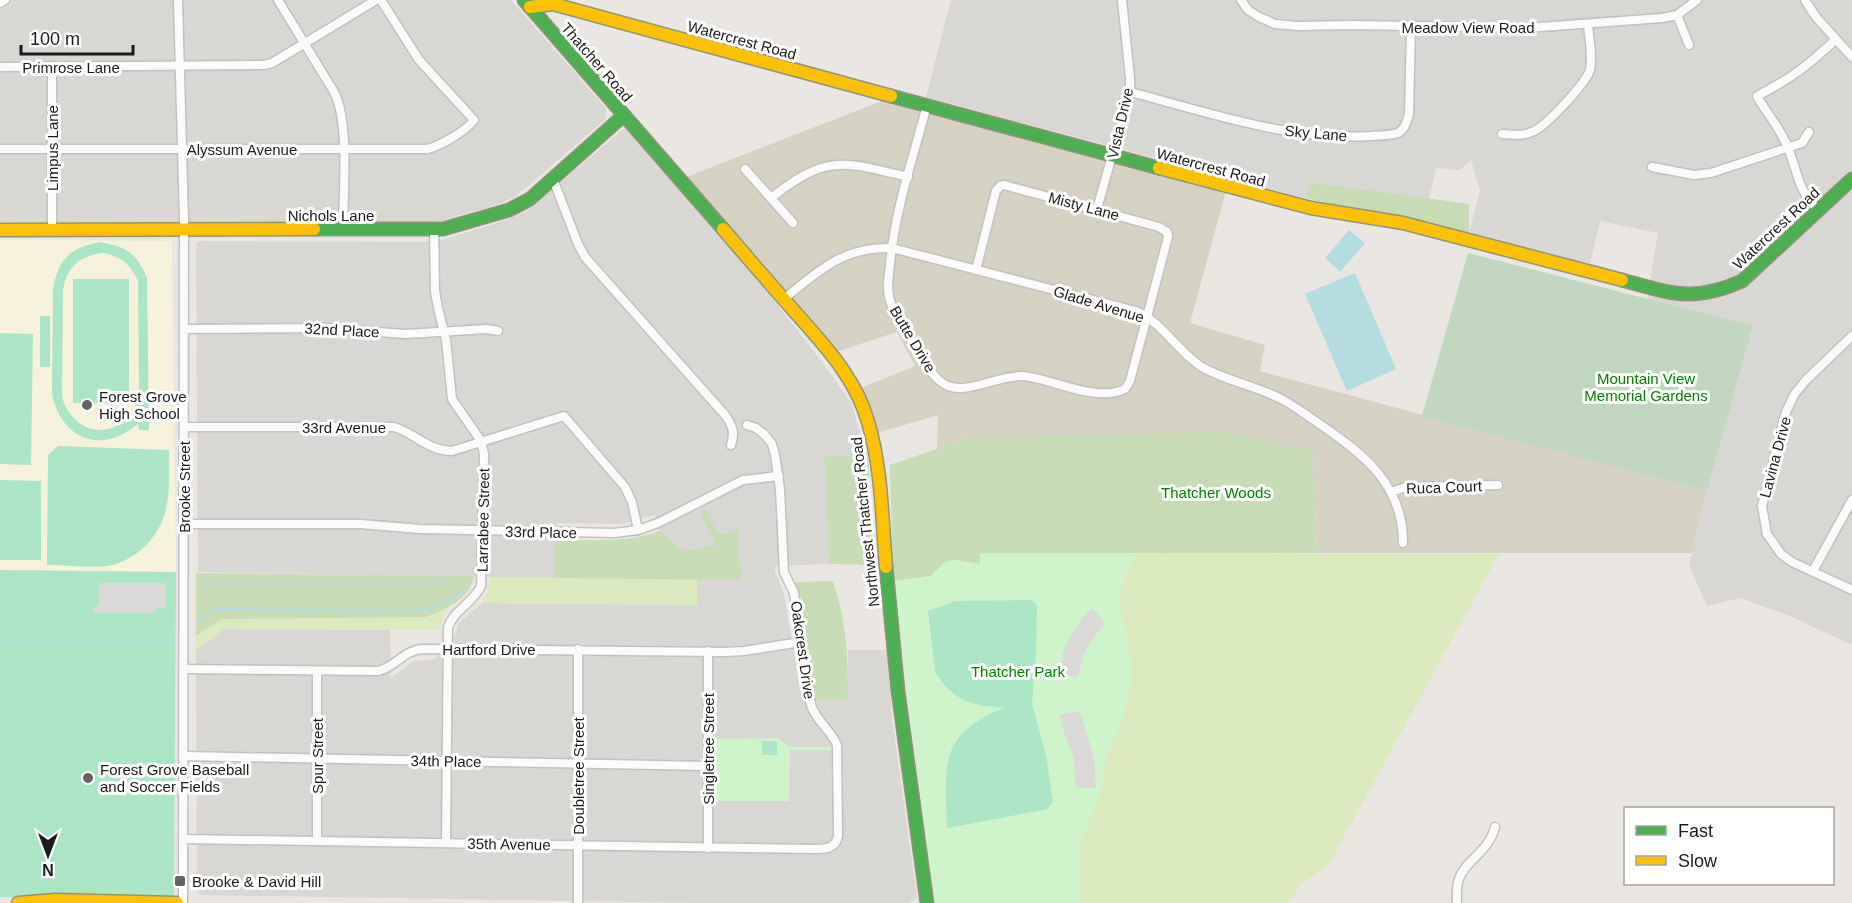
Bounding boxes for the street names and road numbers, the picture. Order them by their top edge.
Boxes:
street label: Watercrest Road [686,17,798,63]
street label: Thatcher Road [558,19,636,105]
street label: Meadow View Road [1401,19,1535,36]
street label: Primrose Lane [22,59,120,76]
street label: Vista Drive [1104,86,1136,160]
street label: Limpus Lane [44,105,61,191]
street label: Sky Lane [1284,122,1348,144]
street label: Alyssum Avenue [187,141,297,158]
street label: Watercrest Road [1155,144,1267,190]
street label: Watercrest Road [1729,184,1823,272]
street label: Misty Lane [1047,188,1121,224]
street label: Nichols Lane [288,207,374,224]
street label: Glade Avenue [1052,282,1146,326]
street label: Butte Drive [887,303,939,375]
street label: 32nd Place [304,320,380,340]
street label: Lavina Drive [1756,415,1794,499]
street label: 33rd Avenue [302,419,386,436]
street label: Northwest Thatcher Road [848,436,882,608]
street label: Brooke Street [176,440,193,533]
street label: Larrabee Street [474,467,492,572]
street label: Ruca Court [1406,477,1483,497]
street label: 33rd Place [505,523,577,541]
street label: Oakcrest Drive [788,600,818,700]
street label: Hartford Drive [442,641,536,658]
street label: Singletree Street [700,692,717,805]
street label: Doubletree Street [570,716,587,835]
street label: Spur Street [309,717,326,794]
street label: 34th Place [410,752,482,770]
street label: 35th Avenue [467,835,551,853]

